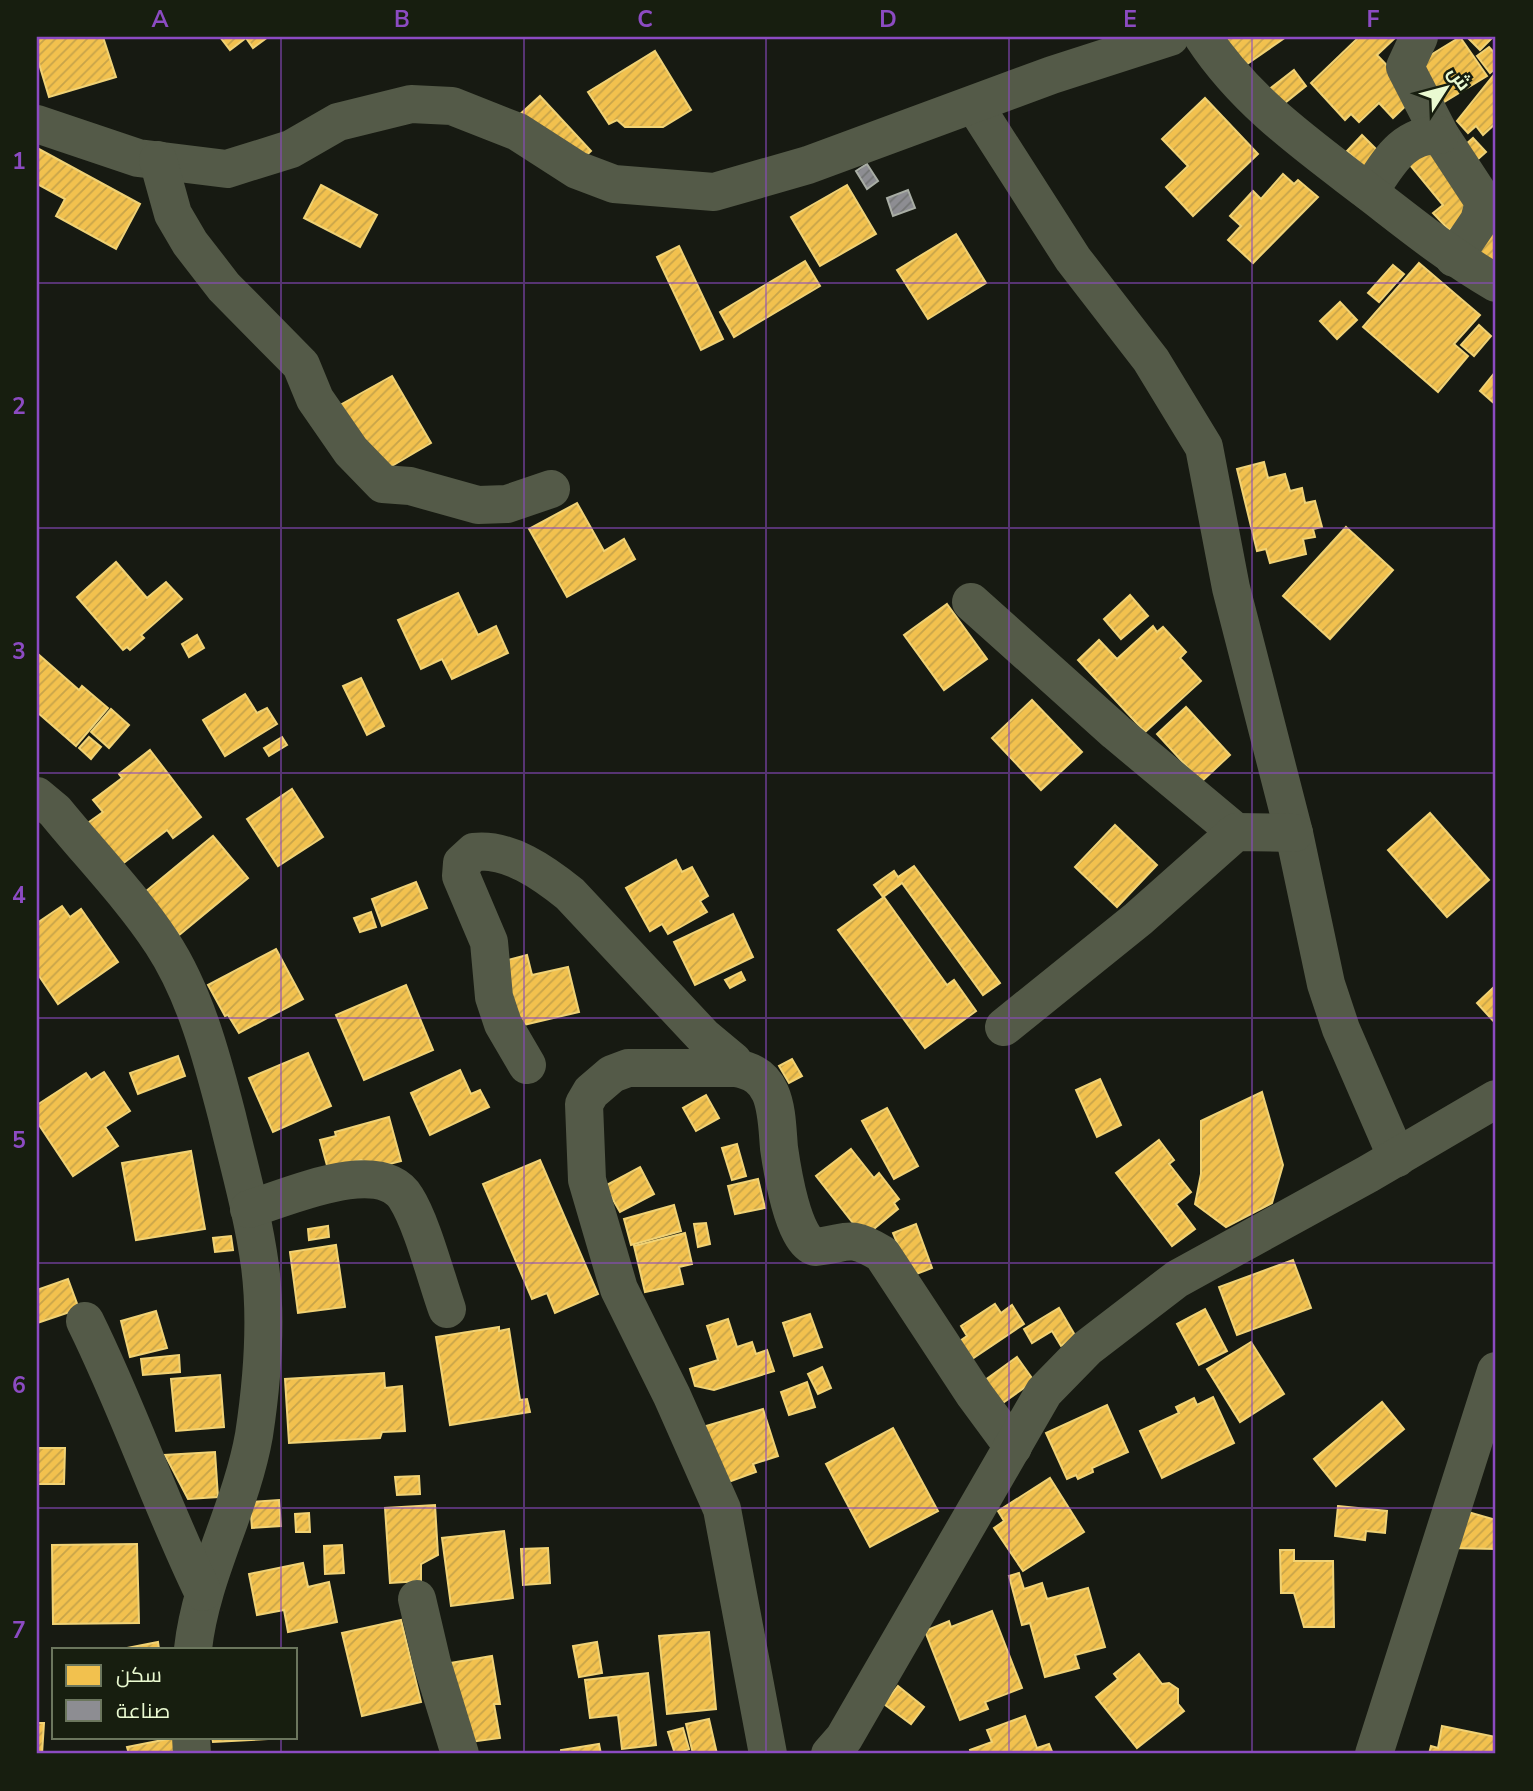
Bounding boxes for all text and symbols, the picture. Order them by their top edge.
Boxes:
text: A [151,4,169,35]
text: B [394,4,410,35]
text: C [637,4,653,35]
text: D [879,4,897,35]
text: E [1123,4,1137,35]
text: F [1367,4,1380,35]
north arrow [1410,52,1480,122]
text: ش [1441,61,1477,96]
text: 1 [12,146,26,177]
text: 2 [12,391,26,422]
text: 3 [12,636,26,667]
text: 4 [12,880,26,911]
text: 5 [12,1125,26,1156]
text: 6 [12,1370,26,1401]
text: 7 [12,1615,26,1646]
legend [52,1648,298,1738]
text: سكن [116,1661,162,1689]
text: صناعة [116,1697,170,1725]

